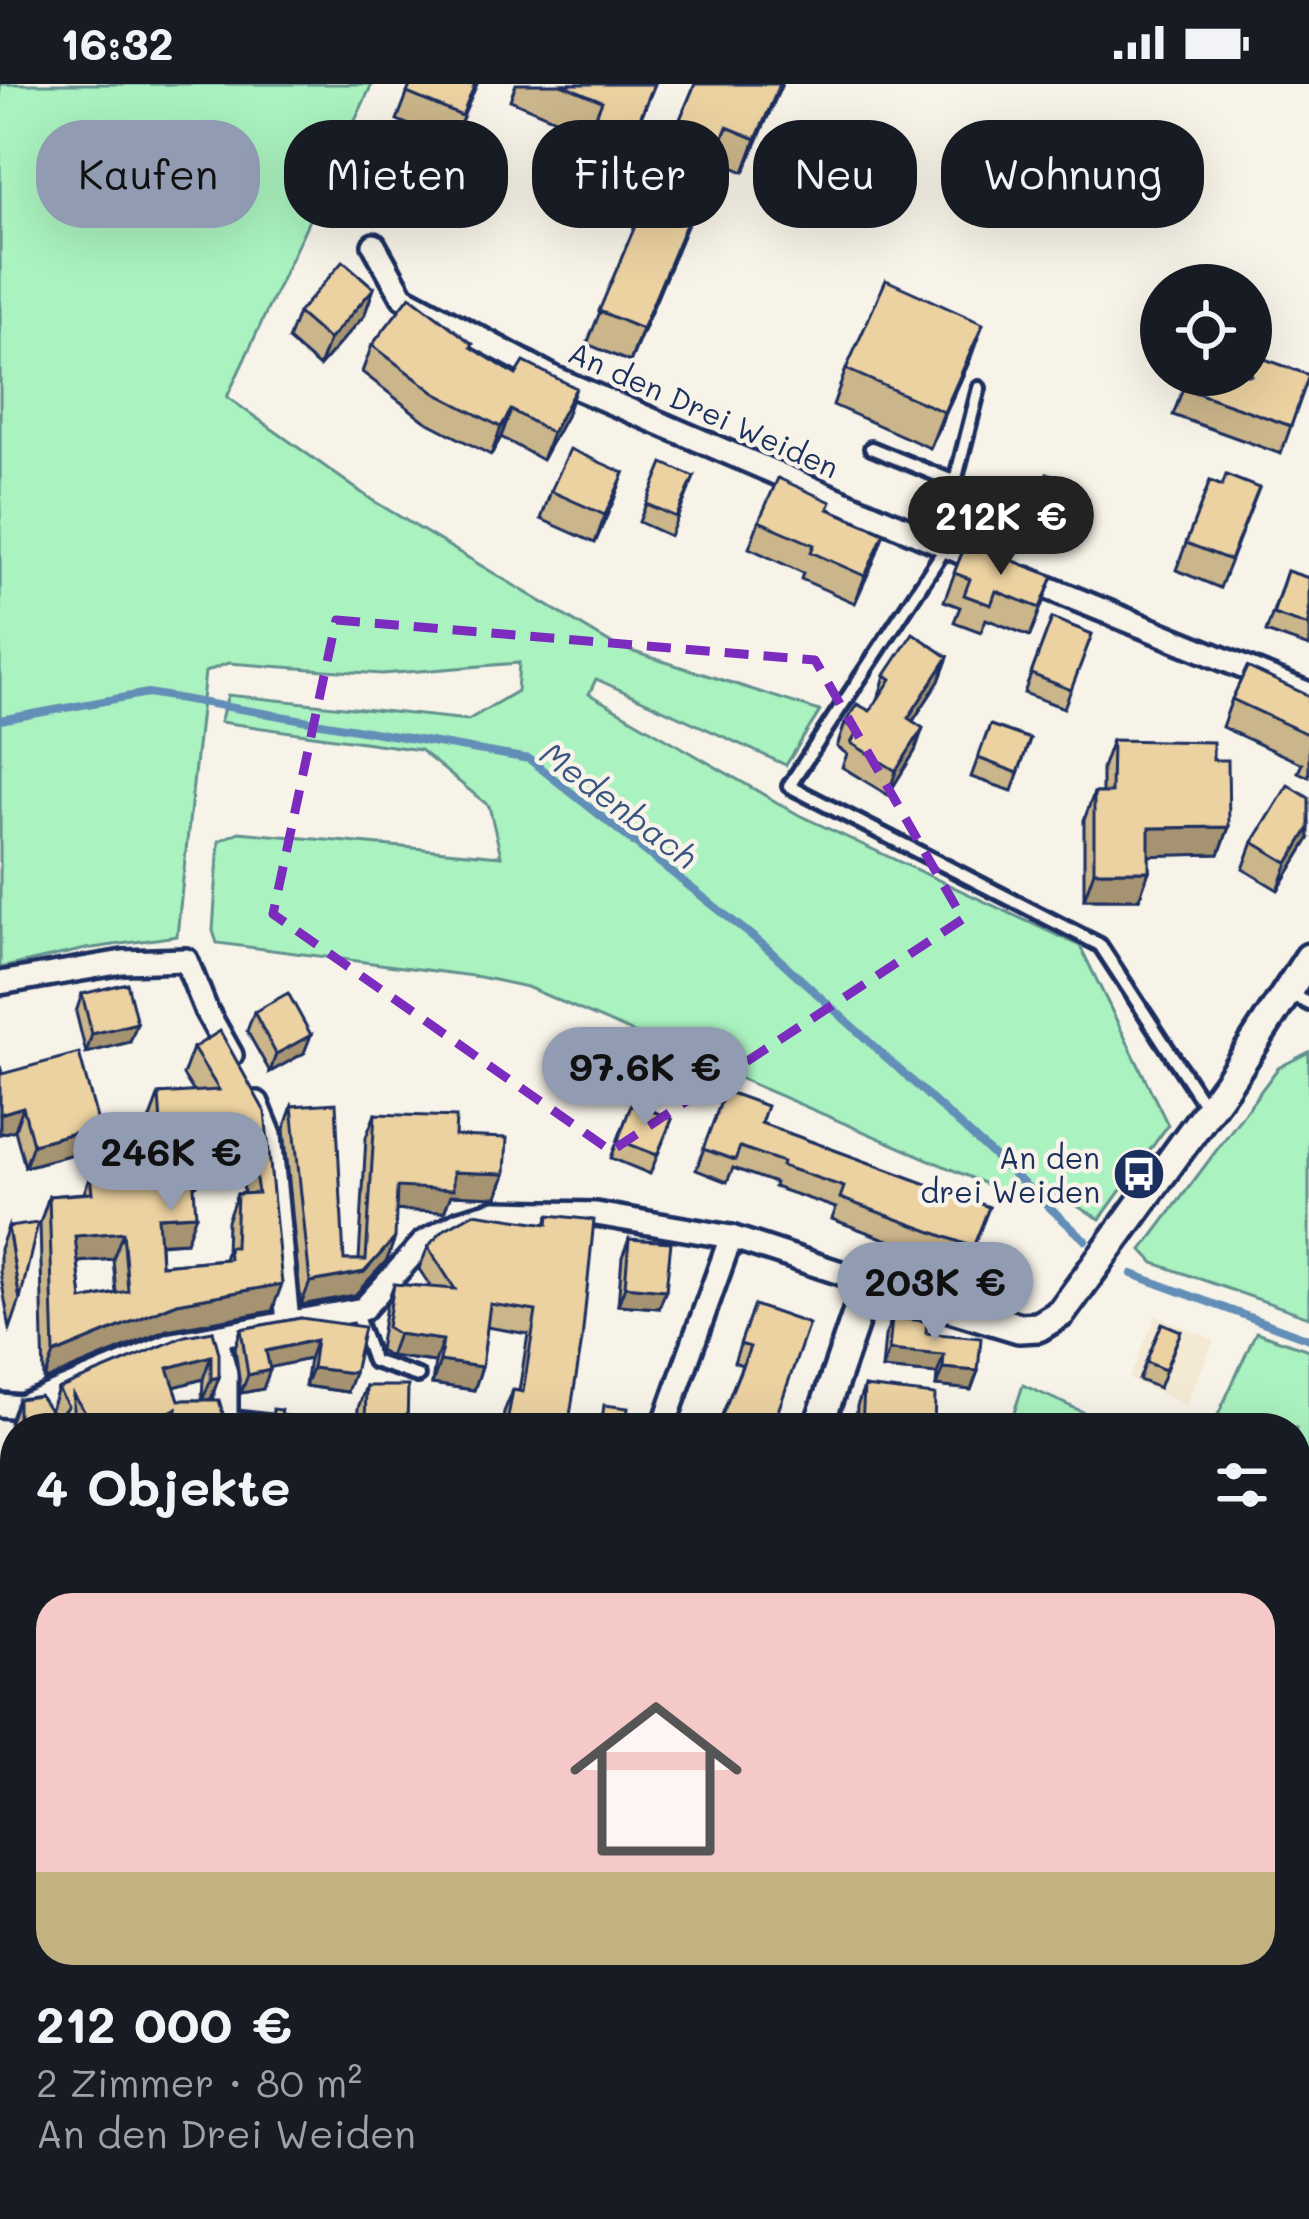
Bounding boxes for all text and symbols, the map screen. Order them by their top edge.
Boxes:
text: 16:32 [60,13,174,71]
chip: Kaufen [36,120,260,228]
chip: Mieten [284,120,508,228]
chip: Filter [532,120,729,228]
chip: Neu [753,120,917,228]
chip: Wohnung [941,120,1204,228]
map controls [1140,264,1272,396]
button: locate [1140,264,1272,396]
street label: An den Drei Weiden [562,331,846,487]
pin: 212K € [903,476,1099,578]
text: 212K € [935,489,1067,540]
water label: Medenbach [533,731,707,877]
pin: 97.6K € [534,1027,756,1129]
text: 97.6K € [569,1040,721,1091]
pin: 246K € [73,1112,269,1214]
text: 246K € [100,1125,242,1176]
place label: An den drei Weiden [920,1137,1100,1211]
bus stop icon: An den drei Weiden [1111,1146,1167,1202]
pin: 203K € [837,1242,1033,1344]
text: 203K € [864,1255,1006,1306]
text: 4 Objekte [36,1452,291,1519]
icon: filters [1209,1452,1275,1518]
icon: home [548,1671,764,1887]
text: 212 000 € [36,1989,292,2056]
text: 2 Zimmer · 80 m² [36,2056,362,2107]
text: An den Drei Weiden [36,2107,416,2158]

